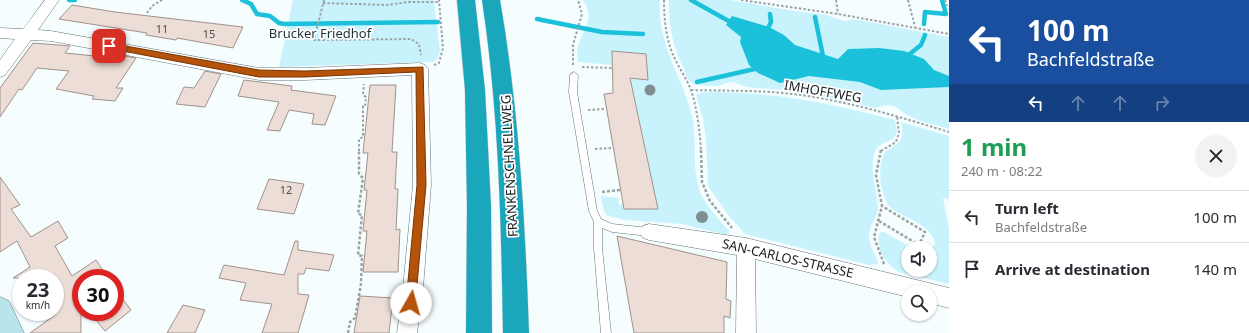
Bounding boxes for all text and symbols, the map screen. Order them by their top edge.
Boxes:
text: 100 m [1027,11,1110,49]
icon: left [961,16,1013,68]
house number: 11 [156,21,168,36]
park label: Brucker Friedhof [269,24,373,42]
house number: 15 [203,26,215,41]
pin [92,29,126,63]
icon: arrive [98,35,120,57]
text: Bachfeldstraße [1027,47,1154,71]
street label: IMHOFFWEG [783,75,863,107]
icon: left [1025,92,1047,114]
icon: ahead [1067,92,1089,114]
icon: ahead [1109,92,1131,114]
icon: right [1151,92,1173,114]
street label: FRANKENSCHNELLWEG [496,94,522,238]
text: 1 min [961,130,1027,163]
button: close [1195,135,1237,177]
text: 240 m · 08:22 [961,162,1042,180]
house number: 12 [280,182,292,197]
text: Turn left [995,198,1059,218]
icon: left [961,206,983,228]
text: 100 m [1193,207,1237,227]
text: Bachfeldstraße [995,218,1087,236]
street label: SAN-CARLOS-STRASSE [720,234,856,282]
map controls [901,241,937,321]
button: sound [901,241,937,277]
icon: arrive [961,258,983,280]
text: Arrive at destination [995,259,1150,279]
text: 140 m [1193,259,1237,279]
speed limit sign: 30 [72,269,124,321]
text: 23 [27,276,49,303]
position arrow [390,282,432,324]
button: search [901,285,937,321]
text: km/h [26,298,50,312]

